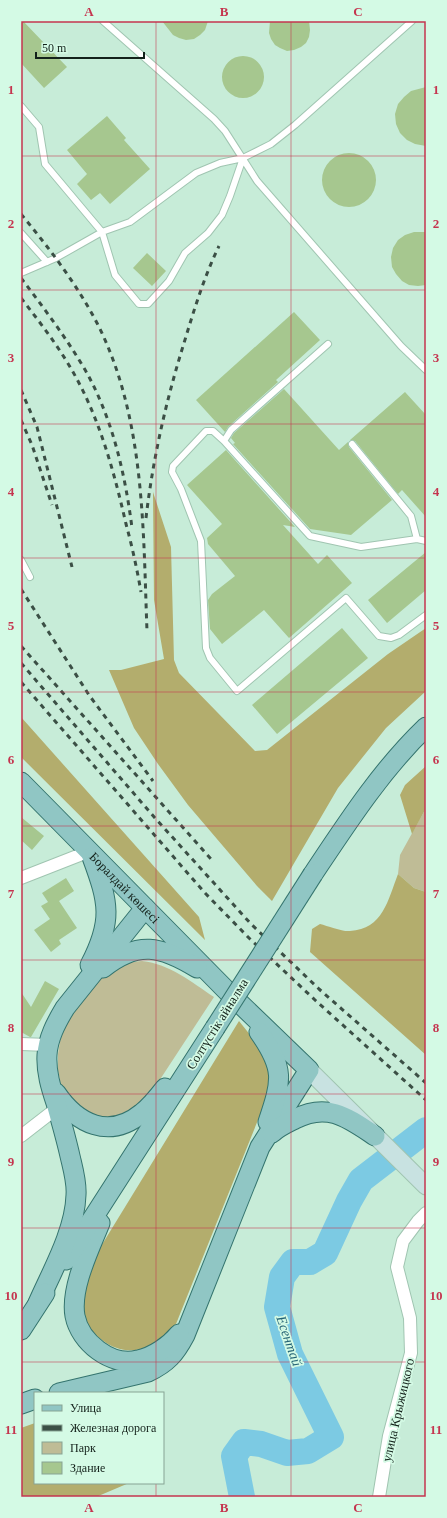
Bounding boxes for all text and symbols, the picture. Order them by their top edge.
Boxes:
text: A [84,4,94,19]
text: B [220,4,229,19]
text: C [353,4,363,19]
scale bar [36,34,144,60]
text: 50 m [42,41,67,55]
text: 1 [8,82,14,97]
text: 1 [433,82,439,97]
text: 2 [8,216,14,231]
text: 2 [433,216,439,231]
text: 3 [8,350,15,365]
text: 3 [433,350,440,365]
text: 4 [8,484,15,499]
text: 4 [433,484,440,499]
text: 5 [8,618,15,633]
text: 5 [433,618,440,633]
text: 6 [8,752,15,767]
text: 6 [433,752,440,767]
street label: Боралдай көшесі [87,849,163,926]
text: 7 [8,886,15,901]
text: 7 [433,886,440,901]
street label: Солтүстік айналма [183,976,251,1072]
text: 8 [8,1020,15,1035]
text: 8 [433,1020,440,1035]
text: 9 [8,1154,15,1169]
text: 9 [433,1154,440,1169]
text: 10 [5,1288,18,1303]
text: 10 [430,1288,443,1303]
water label: Есентай [273,1313,305,1368]
street label: улица Крыжицкого [379,1357,417,1463]
legend [34,1392,164,1484]
text: Улица [70,1401,102,1415]
text: Железная дорога [70,1421,157,1435]
text: 11 [5,1422,17,1437]
text: 11 [430,1422,442,1437]
text: Парк [70,1441,96,1455]
text: Здание [70,1461,105,1475]
text: A [84,1500,94,1515]
text: B [220,1500,229,1515]
text: C [353,1500,363,1515]

